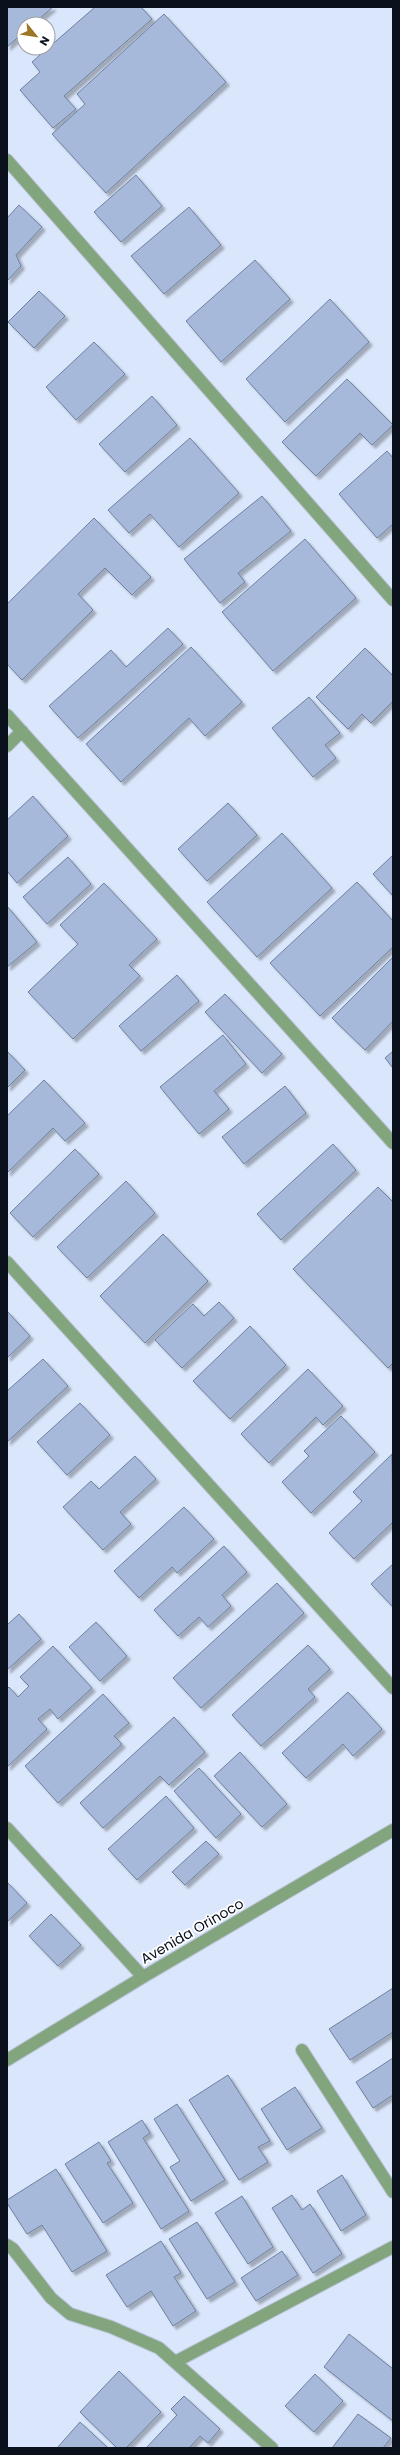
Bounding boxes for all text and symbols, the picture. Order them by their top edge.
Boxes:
north arrow [16,16,56,56]
text: N [36,33,54,49]
street label: Avenida Orinoco [137,1893,247,1969]

